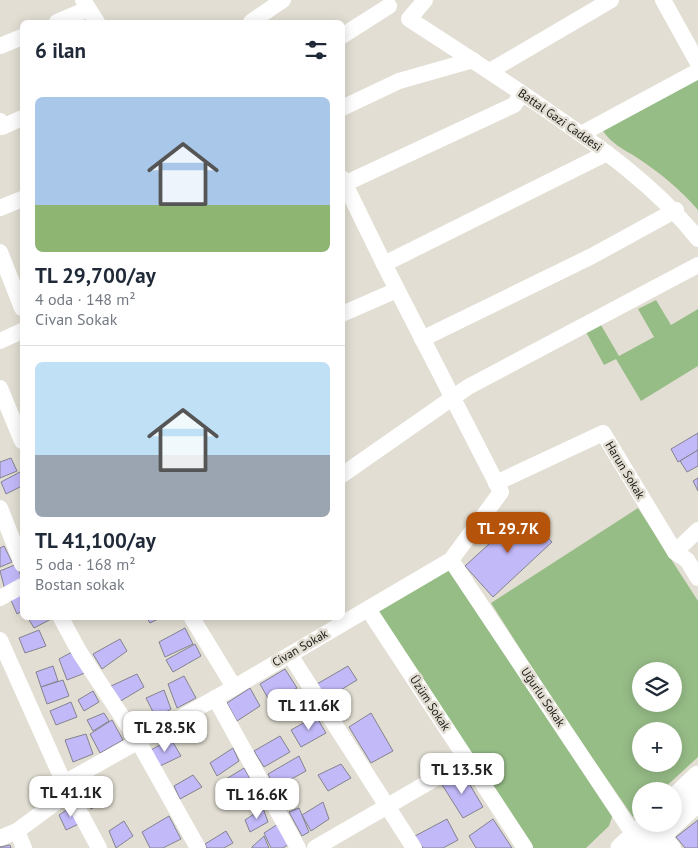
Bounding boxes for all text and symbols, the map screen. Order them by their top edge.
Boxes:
icon: filters [302,36,330,64]
text: 6 ilan [35,37,86,64]
street label: Battal Gazi Caddesi [516,85,605,154]
icon: home [138,129,228,219]
text: TL 29,700/ay [35,262,156,289]
text: 4 oda · 148 m² [35,289,136,309]
text: Civan Sokak [35,309,117,329]
icon: home [138,395,228,485]
street label: Harun Sokak [602,438,649,501]
pin: TL 29.7K [456,512,560,554]
text: TL 29.7K [477,518,539,538]
text: TL 41,100/ay [35,527,156,554]
text: 5 oda · 168 m² [35,554,136,574]
text: Bostan sokak [35,574,125,594]
street label: Civan Sokak [269,625,330,670]
map controls [632,662,682,832]
button: layers [632,662,682,712]
street label: Uğurlu Sokak [518,664,569,729]
street label: Üzüm Sokak [407,672,454,733]
pin: TL 11.6K [257,688,361,731]
text: TL 11.6K [278,695,340,715]
pin: TL 28.5K [113,710,217,753]
text: TL 28.5K [134,717,196,737]
button: + [632,722,682,772]
pin: TL 13.5K [410,752,514,795]
text: TL 13.5K [431,759,493,779]
pin: TL 41.1K [19,776,123,818]
pin: TL 16.6K [205,778,309,820]
text: TL 41.1K [40,782,102,802]
button: − [632,782,682,832]
text: TL 16.6K [226,784,288,804]

